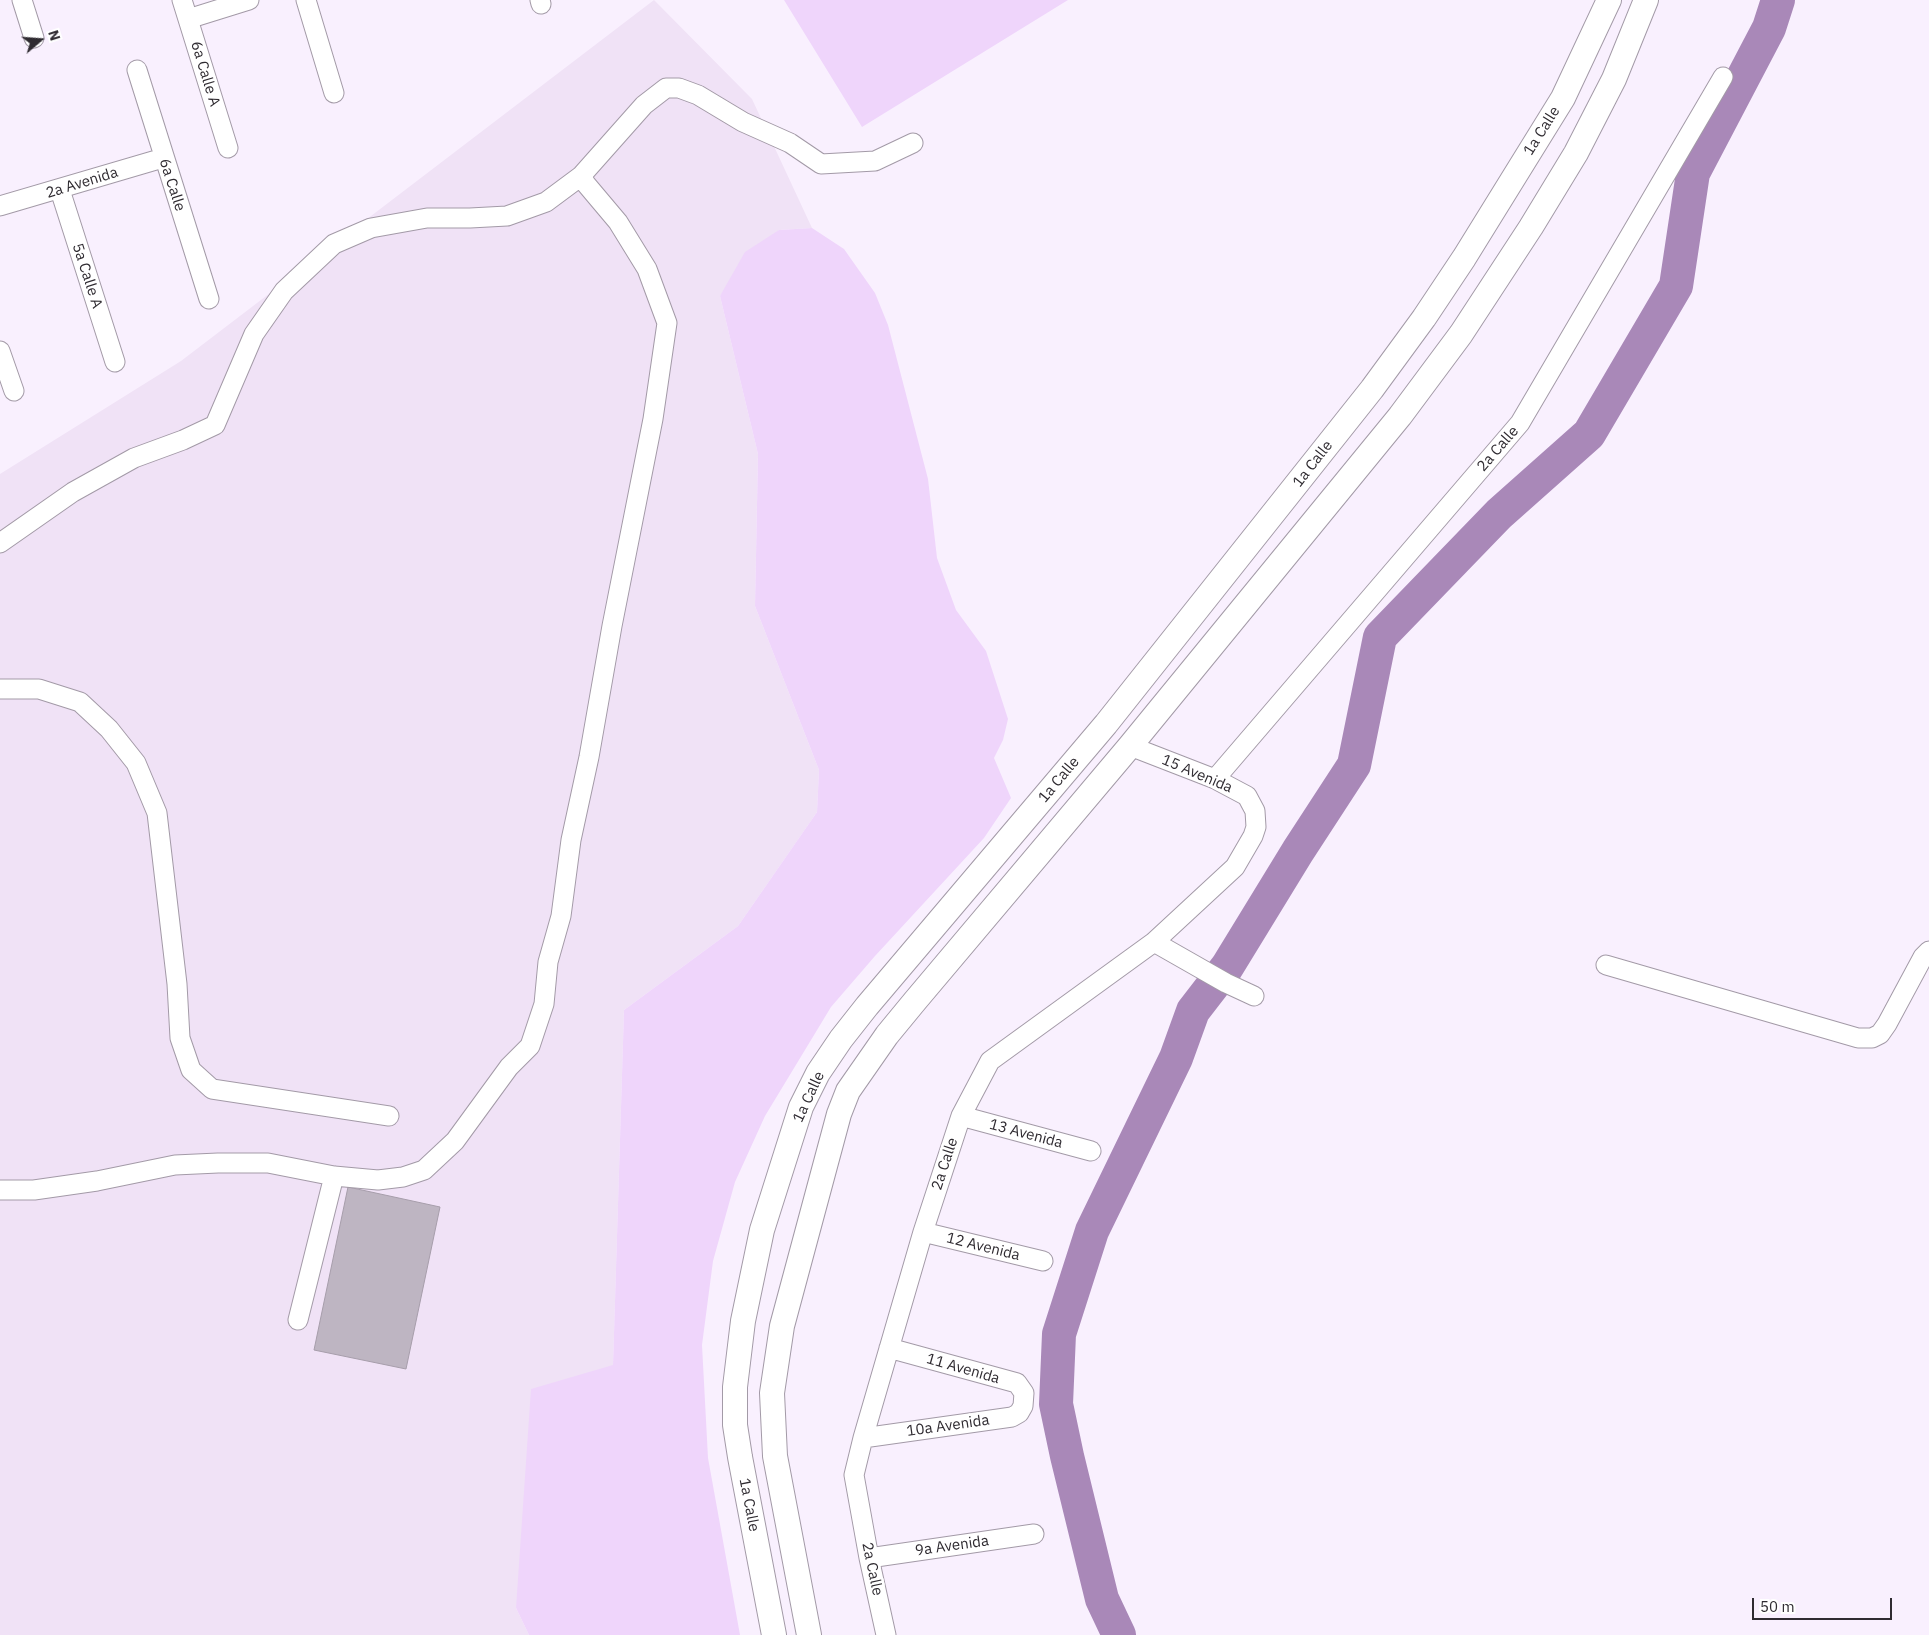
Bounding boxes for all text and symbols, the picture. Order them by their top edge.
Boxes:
north arrow [15,15,65,65]
text: N [44,28,64,43]
street label: 6a Calle A [187,39,223,109]
street label: 1a Calle [1520,103,1564,159]
street label: 6a Calle [155,156,189,214]
street label: 2a Avenida [44,164,120,202]
street label: 5a Calle A [68,241,106,311]
street label: 2a Calle [1473,423,1523,475]
street label: 1a Calle [1289,437,1337,491]
street label: 15 Avenida [1159,751,1235,797]
street label: 1a Calle [1035,753,1083,807]
street label: 1a Calle [789,1069,829,1125]
street label: 13 Avenida [987,1116,1065,1152]
street label: 2a Calle [928,1135,962,1193]
street label: 12 Avenida [944,1229,1022,1265]
street label: 11 Avenida [924,1350,1002,1388]
street label: 10a Avenida [905,1411,991,1441]
street label: 1a Calle [735,1477,763,1533]
street label: 9a Avenida [914,1532,990,1560]
street label: 2a Calle [858,1541,886,1597]
scale bar [1754,1588,1894,1620]
text: 50 m [1760,1597,1795,1616]

